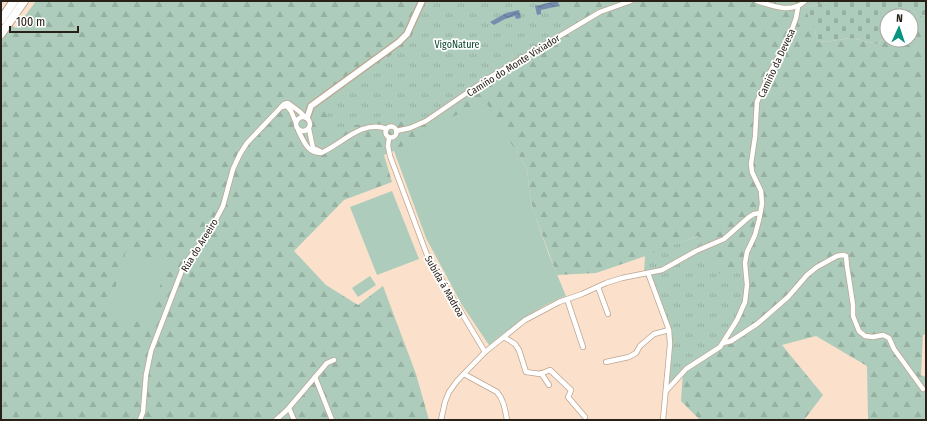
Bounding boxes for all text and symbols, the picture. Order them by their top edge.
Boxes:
scale bar [10,8,78,34]
north arrow [879,8,919,48]
text: N [896,12,903,25]
text: 100 m [16,15,45,29]
street label: Camiño da Devesa [756,27,798,100]
street label: Camiño do Monte Vixiador [465,32,563,99]
park label: VigoNature [434,39,480,51]
street label: Rúa do Areeiro [178,216,221,274]
street label: Subida á Madroa [422,254,467,319]

